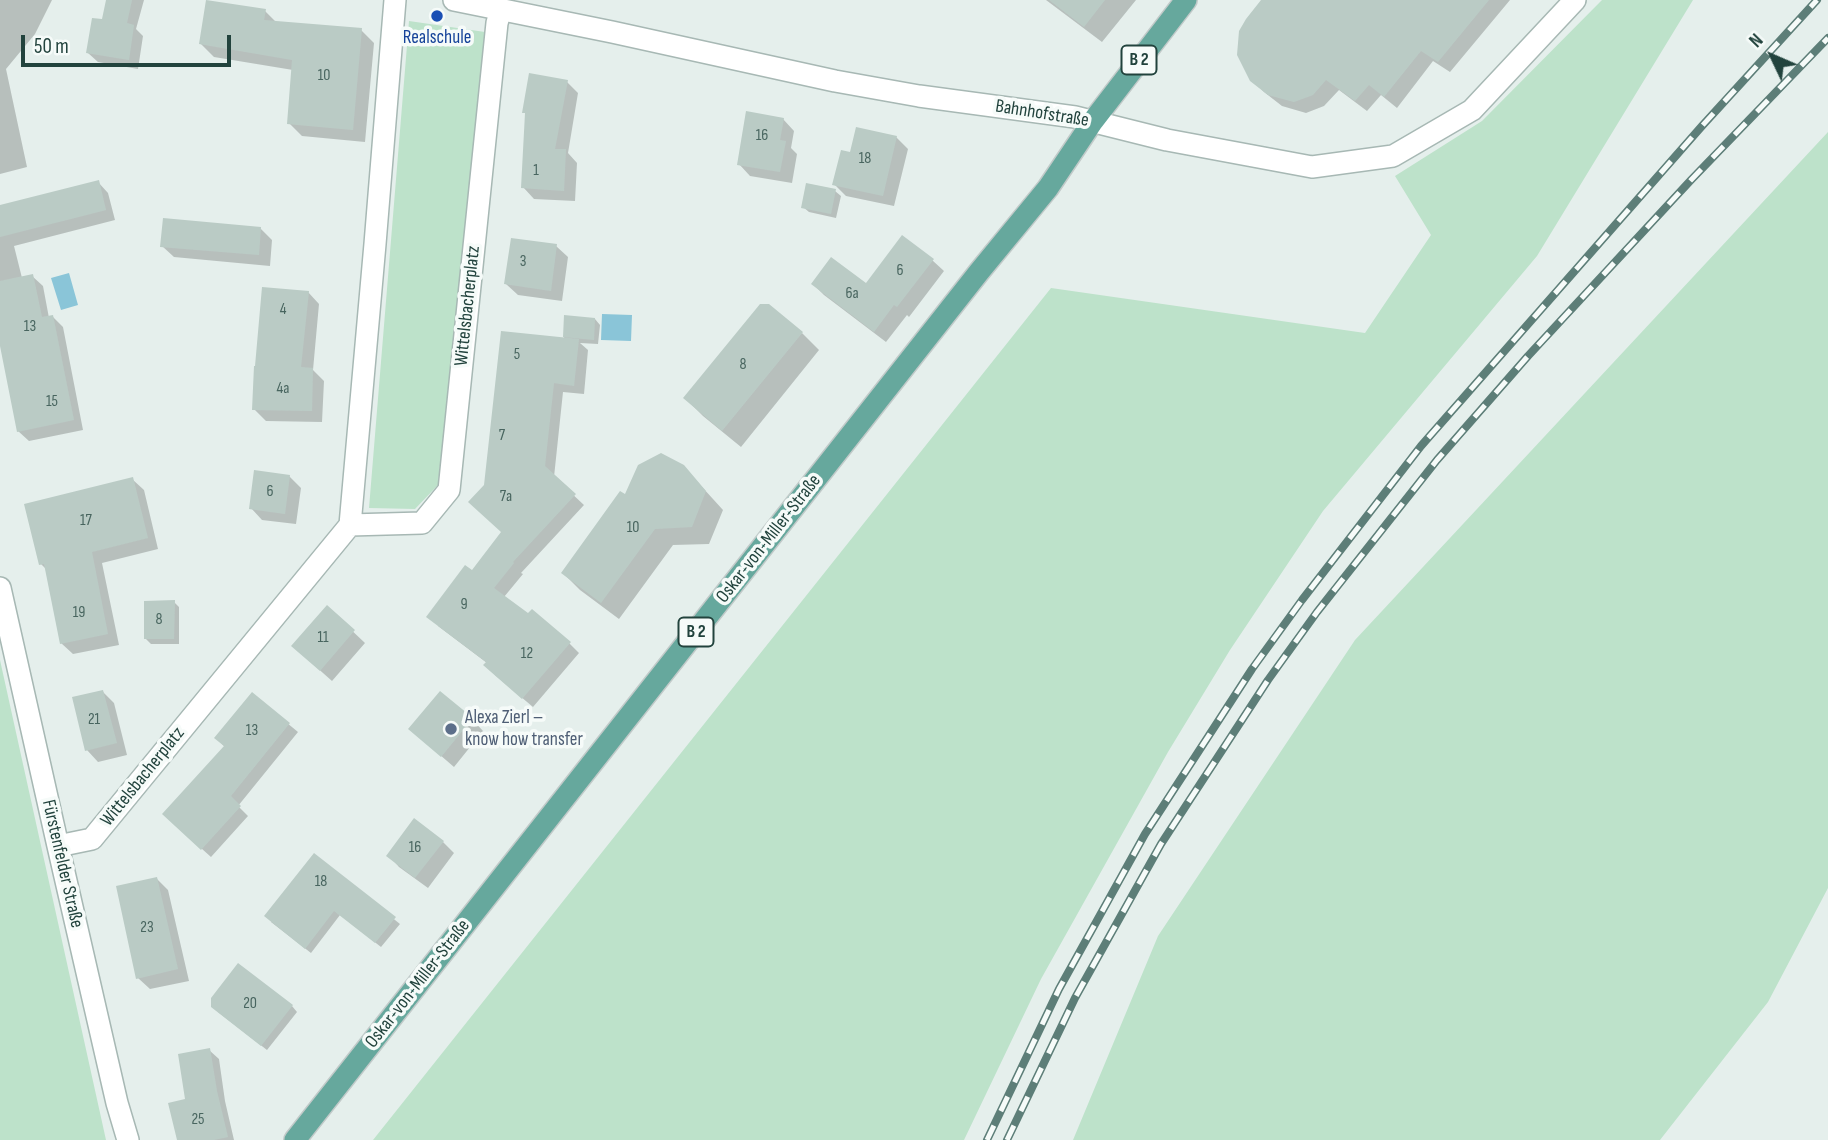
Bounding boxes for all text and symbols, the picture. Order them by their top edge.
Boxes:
marker: Realschule [429,8,445,24]
scale bar [24,21,234,65]
north arrow [1737,21,1807,91]
place label: Realschule [403,27,471,49]
text: N [1745,29,1768,53]
text: 50 m [34,34,69,59]
road number: B 2 [1122,46,1156,74]
house number: 10 [318,66,330,86]
street label: Bahnhofstraße [994,95,1090,133]
house number: 16 [756,126,768,146]
house number: 18 [859,149,871,169]
house number: 1 [533,161,539,181]
street label: Wittelsbacherplatz [450,245,486,367]
house number: 3 [520,252,526,272]
house number: 6 [896,261,904,281]
house number: 6a [845,284,859,304]
house number: 4 [280,300,286,320]
house number: 13 [24,317,36,337]
house number: 5 [514,345,520,365]
house number: 8 [739,355,747,375]
house number: 4a [277,379,289,399]
house number: 15 [46,392,58,412]
house number: 7 [499,426,505,446]
street label: Oskar-von-Miller-Straße [712,470,826,608]
house number: 6 [266,482,274,502]
house number: 7a [500,487,512,507]
house number: 17 [80,511,92,531]
house number: 10 [627,518,639,538]
house number: 9 [460,595,468,615]
house number: 19 [73,603,85,623]
house number: 8 [155,610,163,630]
road number: B 2 [678,618,714,646]
house number: 11 [317,628,329,648]
house number: 12 [521,644,533,664]
place label: Alexa Zierl – know how transfer [465,707,583,751]
house number: 21 [88,710,100,730]
house number: 13 [246,721,258,741]
marker: Alexa Zierl – know how transfer [443,721,459,737]
street label: Wittelsbacherplatz [96,723,190,831]
street label: Fürstenfelder Straße [36,798,88,930]
house number: 16 [409,838,421,858]
house number: 18 [315,872,327,892]
street label: Oskar-von-Miller-Straße [361,915,475,1053]
house number: 23 [140,918,154,938]
house number: 20 [243,994,257,1014]
house number: 25 [191,1110,205,1130]

